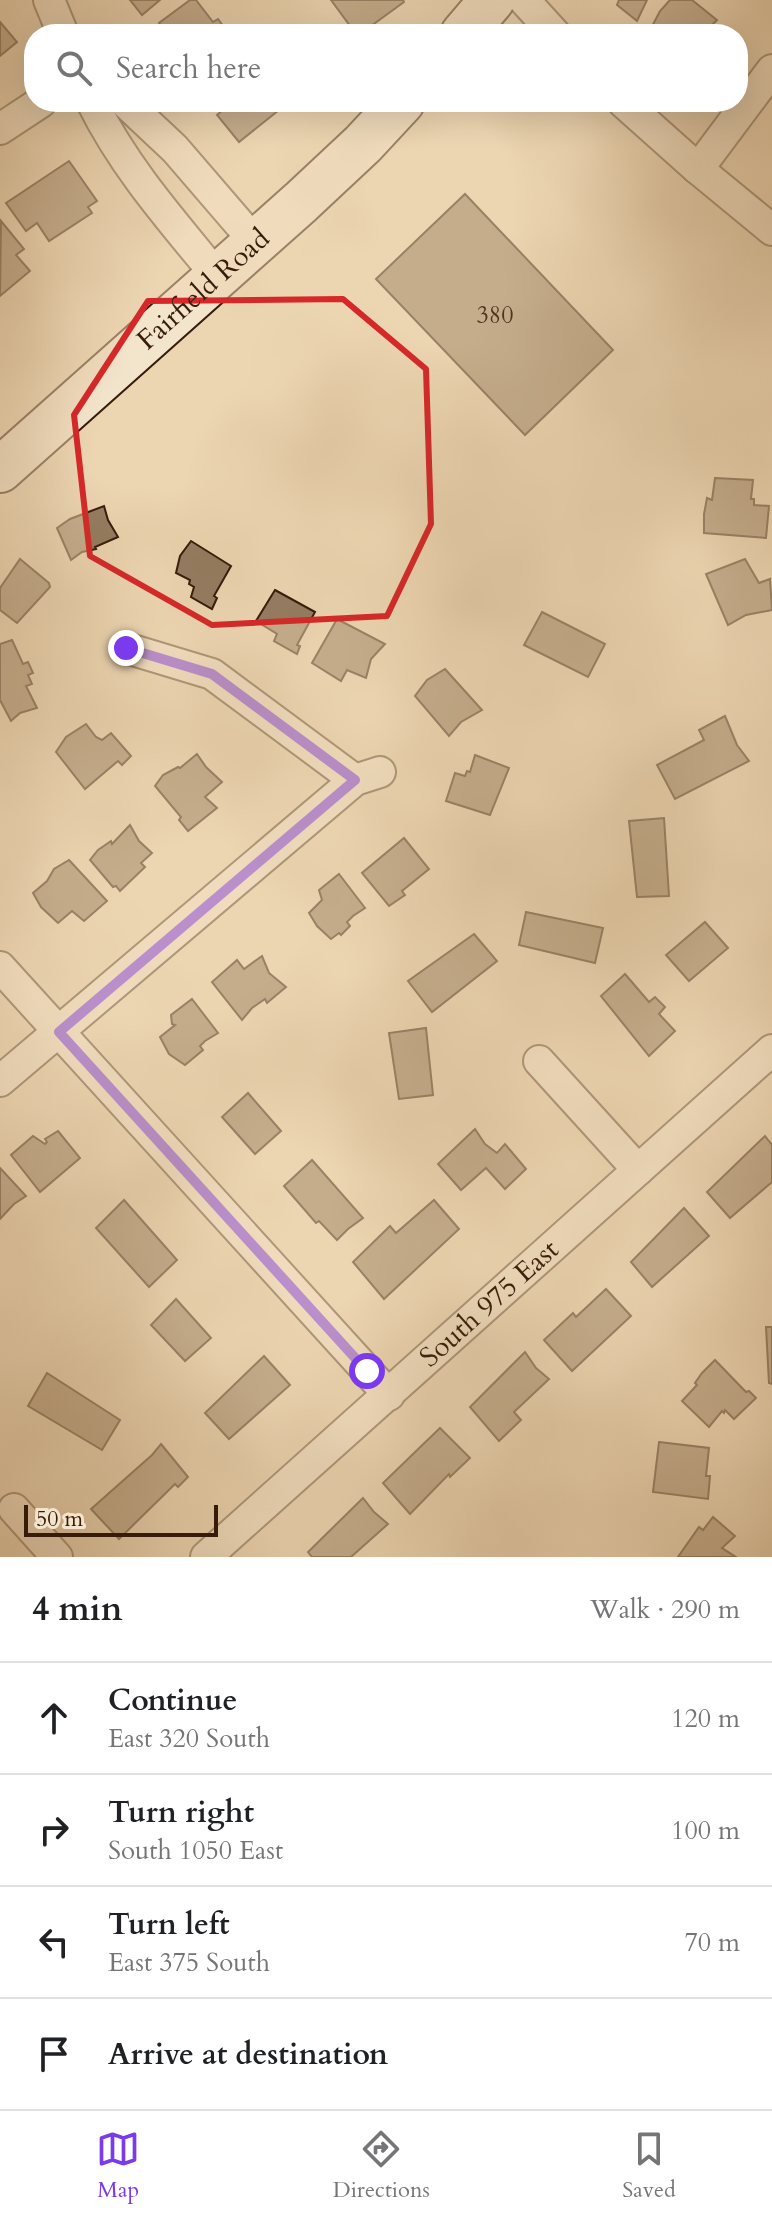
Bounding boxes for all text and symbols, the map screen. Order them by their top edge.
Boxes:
search box [24,24,748,112]
icon: search [52,46,96,90]
text: Search here [116,48,261,89]
street label: Fairfield Road [129,220,278,358]
house number: 380 [477,299,513,332]
route end [108,630,144,666]
street label: South 975 East [411,1231,567,1376]
route start [349,1353,385,1389]
scale bar [24,1501,218,1537]
text: 50 m [36,1504,83,1534]
text: 4 min [32,1586,123,1632]
text: Walk · 290 m [590,1592,740,1627]
text: Continue [108,1680,237,1721]
icon: ahead [32,1696,76,1740]
text: 120 m [671,1701,740,1736]
text: East 320 South [108,1721,270,1756]
text: Turn right [108,1792,254,1833]
icon: right [32,1808,76,1852]
text: 100 m [671,1813,740,1848]
text: South 1050 East [108,1833,283,1868]
text: Turn left [108,1904,230,1945]
icon: left [32,1920,76,1964]
text: 70 m [684,1925,740,1960]
text: East 375 South [108,1945,270,1980]
icon: arrive [32,2032,76,2076]
text: Arrive at destination [108,2034,388,2075]
tab: Map [96,2127,140,2205]
tab: Directions [333,2127,430,2205]
tab: Saved [622,2127,676,2205]

